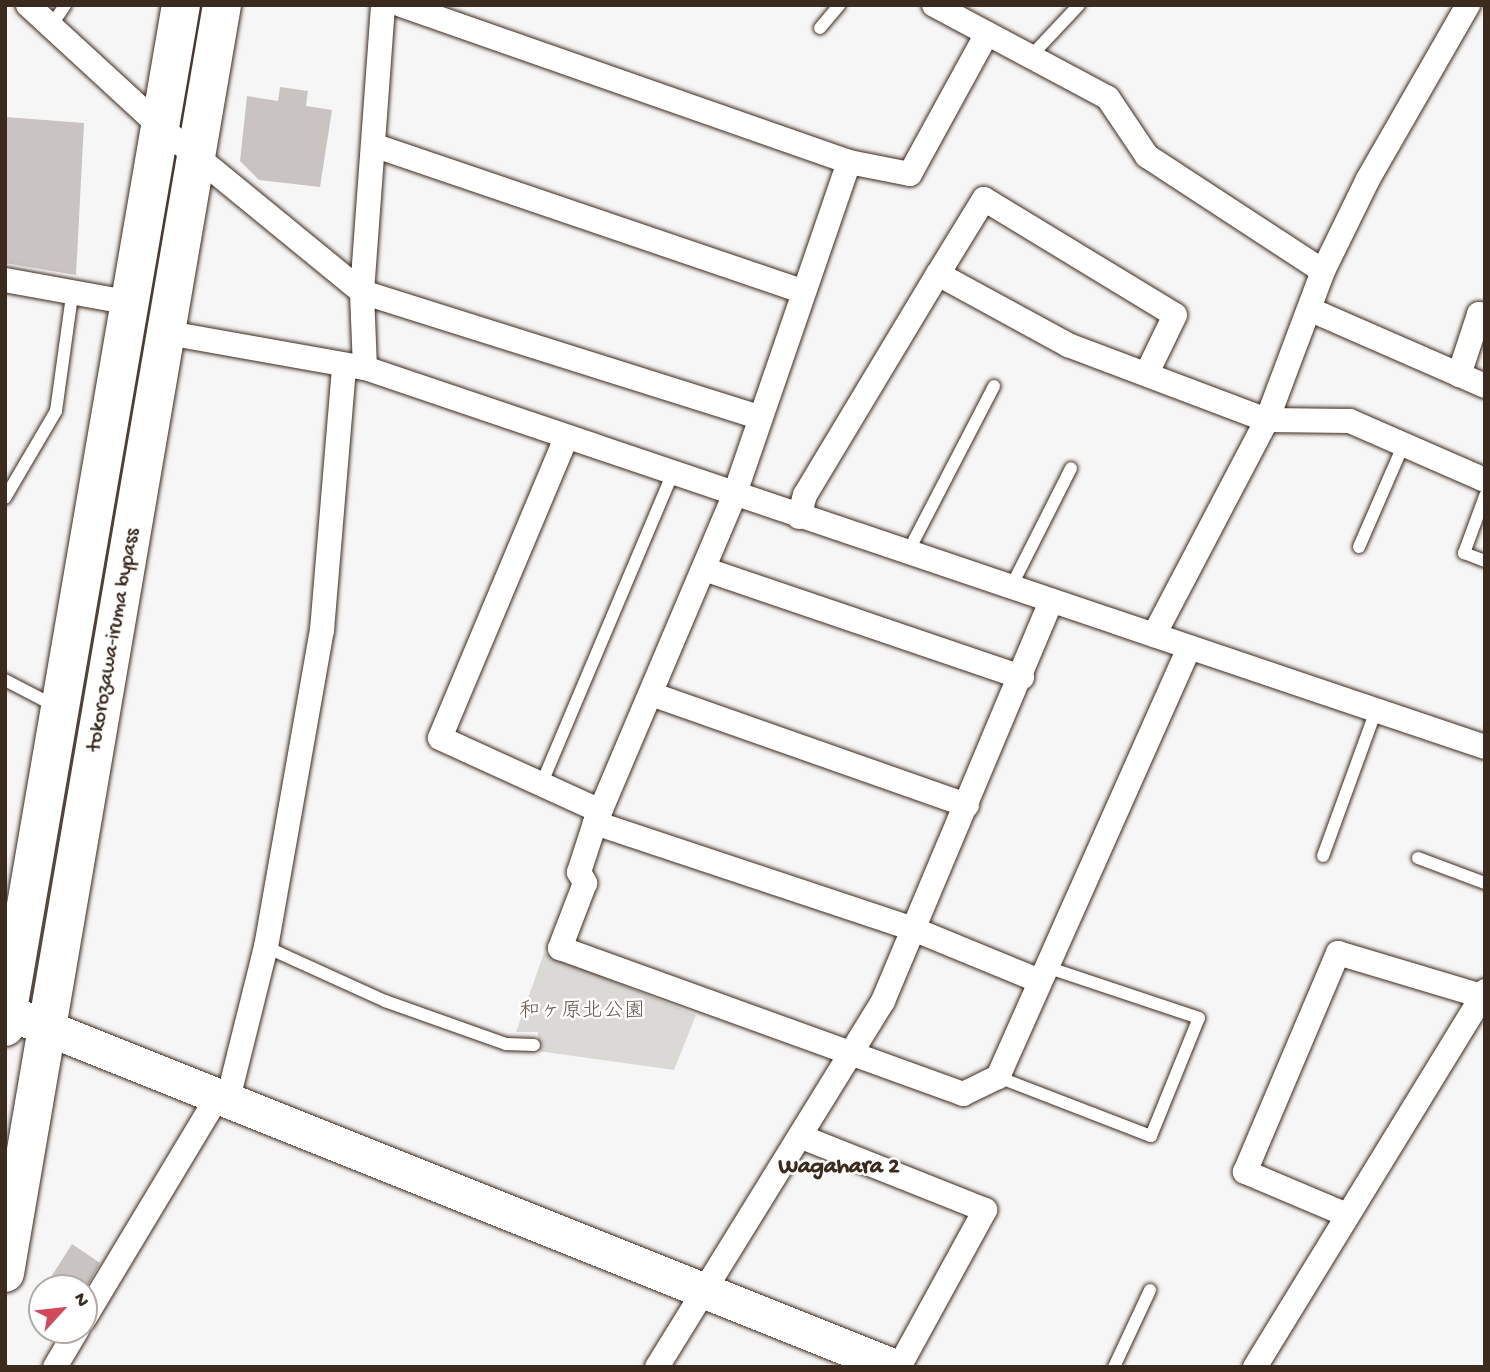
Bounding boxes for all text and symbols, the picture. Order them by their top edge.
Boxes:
street label: tokorozawa-iruma bypass [83,527,147,753]
park label: 和ヶ原北公園 [519,1000,645,1026]
district label: Wagahara 2 [779,1154,899,1182]
north arrow [28,1274,98,1344]
text: N [67,1289,93,1311]

